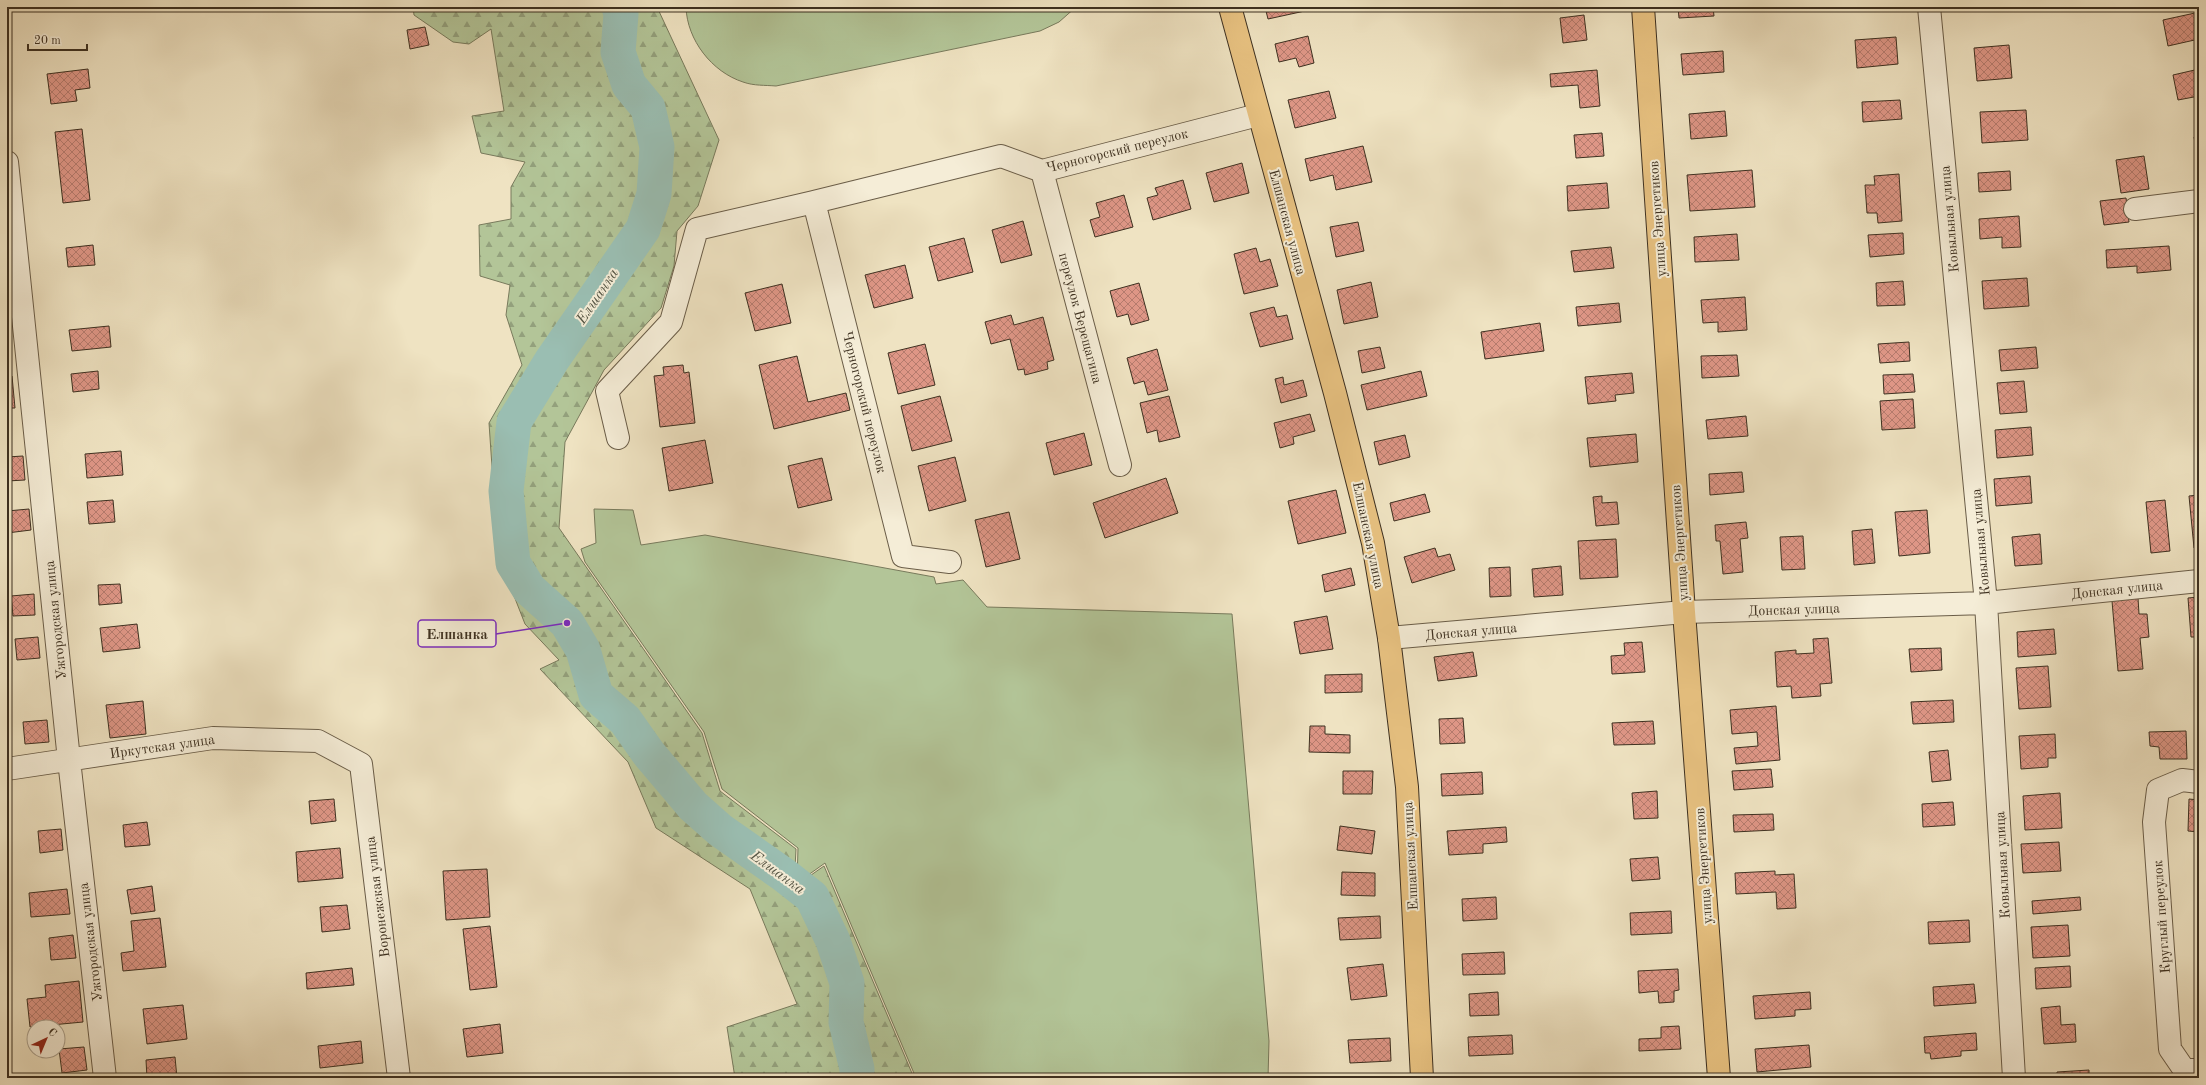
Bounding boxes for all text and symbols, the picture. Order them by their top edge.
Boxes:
scale bar [28,26,87,52]
text: 20 m [34,35,61,47]
street label: Черногорский переулок [1045,127,1190,175]
street label: улица Энергетиков [1647,160,1669,278]
street label: Ковыльная улица [1938,165,1962,273]
street label: Елшанская улица [1266,168,1308,277]
street label: переулок Верещагина [1056,251,1104,385]
water label: Елшанка [574,266,622,328]
street label: Черногорский переулок [840,330,888,475]
street label: Елшанская улица [1350,480,1386,590]
street label: улица Энергетиков [1669,484,1691,602]
street label: Ковыльная улица [1969,488,1993,596]
street label: Ужгородская улица [43,560,69,680]
street label: Донская улица [2071,578,2164,602]
street label: Донская улица [1748,601,1840,619]
callout: Елшанка [418,620,496,647]
street label: Донская улица [1425,621,1518,643]
text: Елшанка [426,628,488,643]
street label: Иркутская улица [109,733,216,761]
street label: Елшанская улица [1401,801,1421,911]
street label: улица Энергетиков [1693,807,1715,925]
street label: Ковыльная улица [1993,811,2013,919]
street label: Воронежская улица [364,835,392,958]
water label: Елшанка [746,848,807,898]
street label: Круглый переулок [2151,860,2173,974]
street label: Ужгородская улица [77,882,105,1002]
north arrow [26,1019,66,1059]
text: С [45,1026,58,1039]

